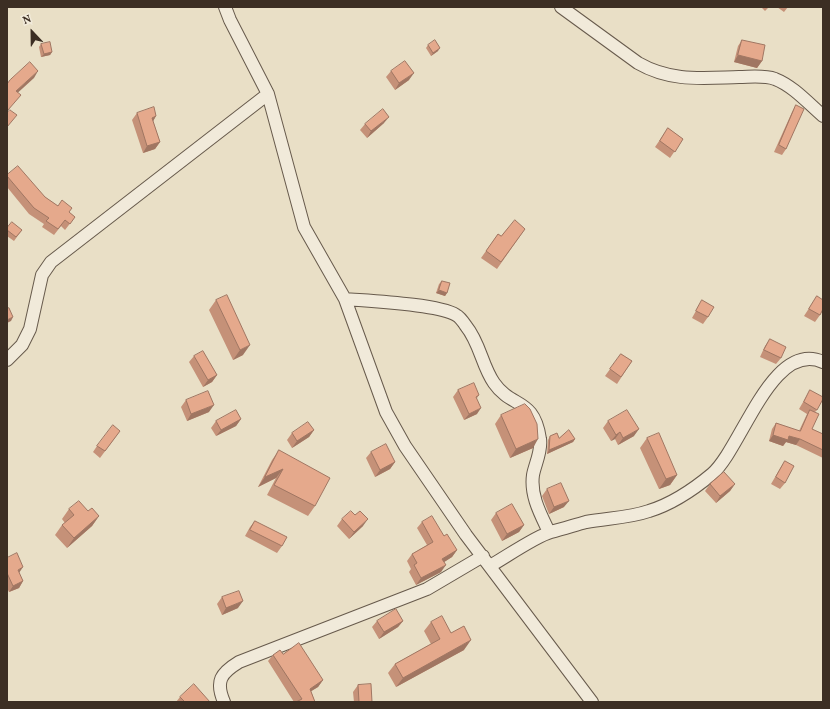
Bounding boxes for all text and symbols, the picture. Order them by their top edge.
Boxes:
north arrow [12,12,52,52]
text: N [21,12,34,29]

